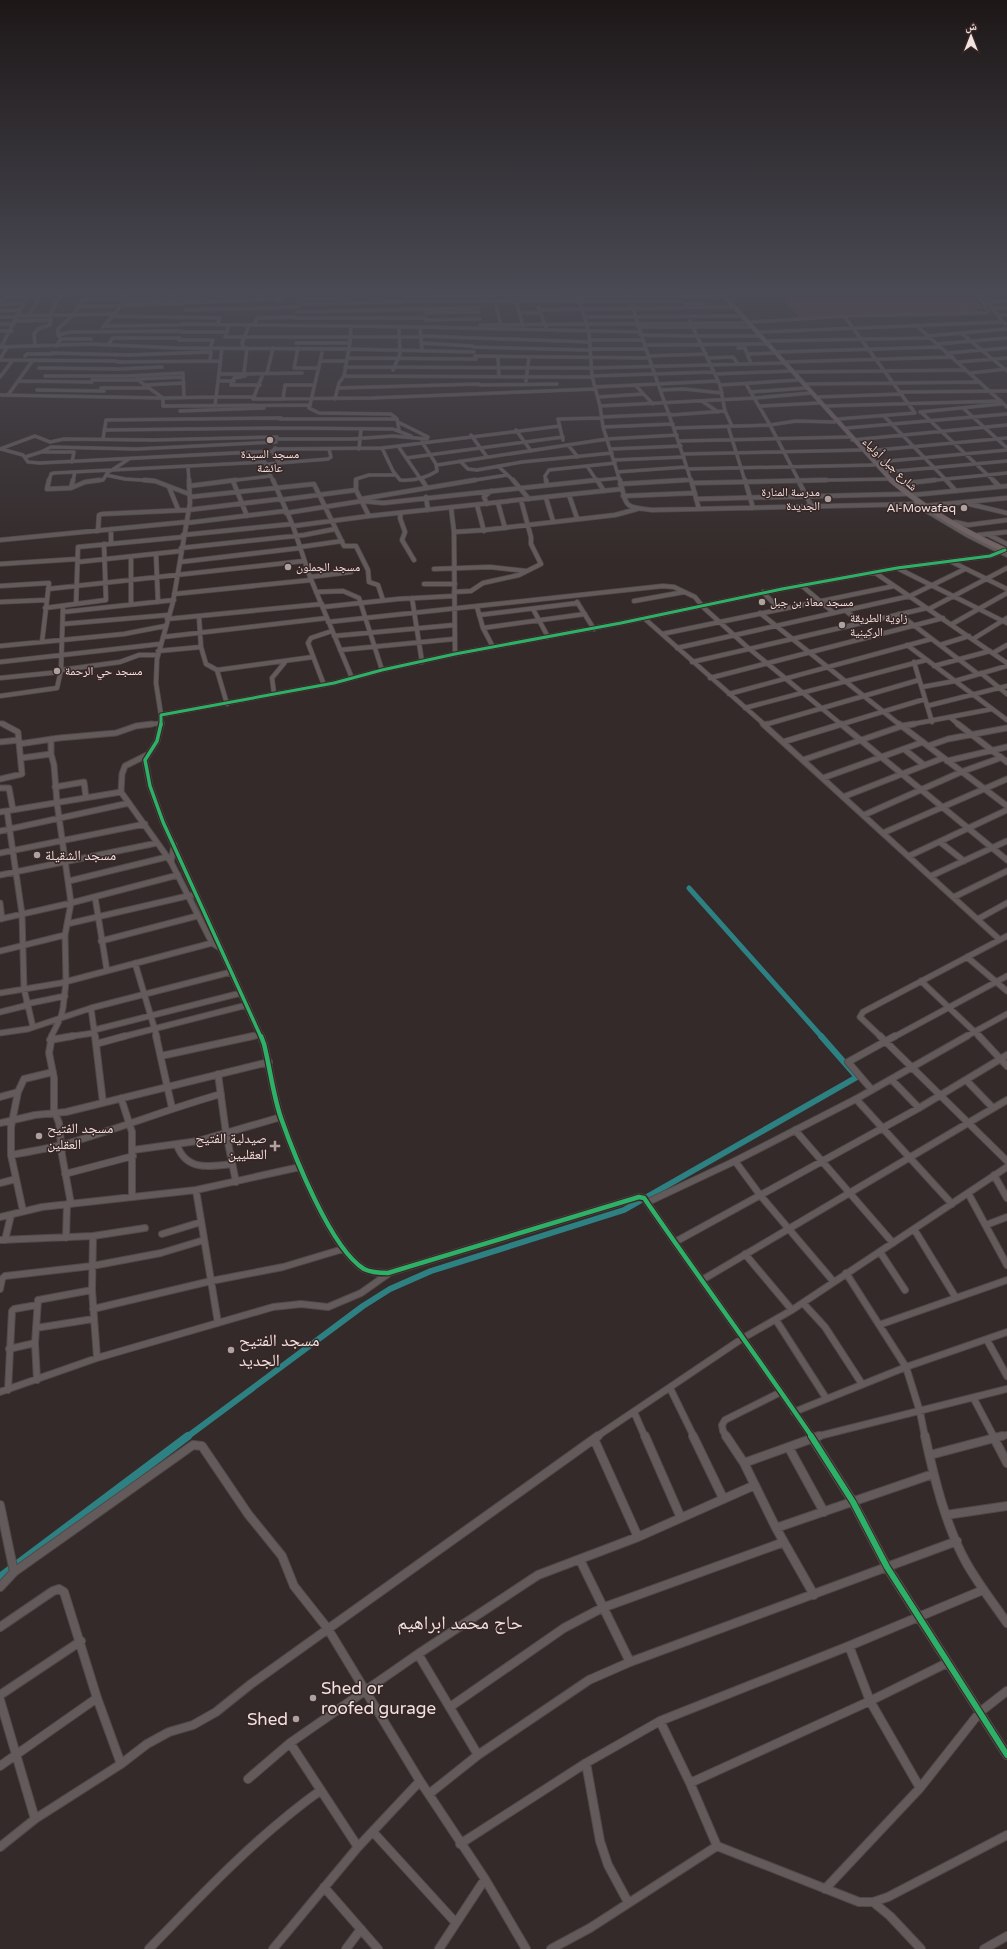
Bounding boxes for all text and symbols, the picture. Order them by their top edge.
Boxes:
north arrow [951,16,991,56]
text: ش [965,20,977,34]
street label: شارع جبل أولياء [859,434,920,494]
marker: مسجد السيدة عائشة [265,435,275,445]
place label: مسجد السيدة عائشة [241,447,299,475]
place label: مدرسة المنارة الجديدة [761,485,820,513]
marker: مدرسة المنارة الجديدة [823,494,833,504]
place label: Al-Mowafaq [887,501,956,515]
marker: Al-Mowafaq [959,503,969,513]
place label: مسجد الجملون [296,560,360,574]
marker: مسجد الجملون [283,562,293,572]
place label: مسجد معاذ بن جبل [770,595,853,609]
marker: مسجد معاذ بن جبل [757,597,767,607]
place label: زاوية الطريقة الركينية [850,611,908,639]
marker: زاوية الطريقة الركينية [837,620,847,630]
place label: مسجد حي الرحمة [65,664,143,681]
marker: مسجد حي الرحمة [52,666,62,676]
place label: مسجد الشقيلة [45,847,116,864]
marker: مسجد الشقيلة [32,850,42,860]
place label: مسجد الفتيح العقلين [47,1120,113,1153]
place label: صيدلية الفتيح العقليين [195,1130,267,1163]
marker: مسجد الفتيح العقلين [34,1131,44,1141]
marker: صيدلية الفتيح العقليين [270,1141,280,1151]
place label: مسجد الفتيح الجديد [239,1330,320,1371]
marker: مسجد الفتيح الجديد [226,1345,236,1355]
district label: حاج محمد ابراهيم [397,1612,523,1635]
place label: Shed or roofed gurage [321,1678,436,1719]
marker: Shed or roofed gurage [308,1693,318,1703]
place label: Shed [247,1709,288,1730]
marker: Shed [291,1714,301,1724]

